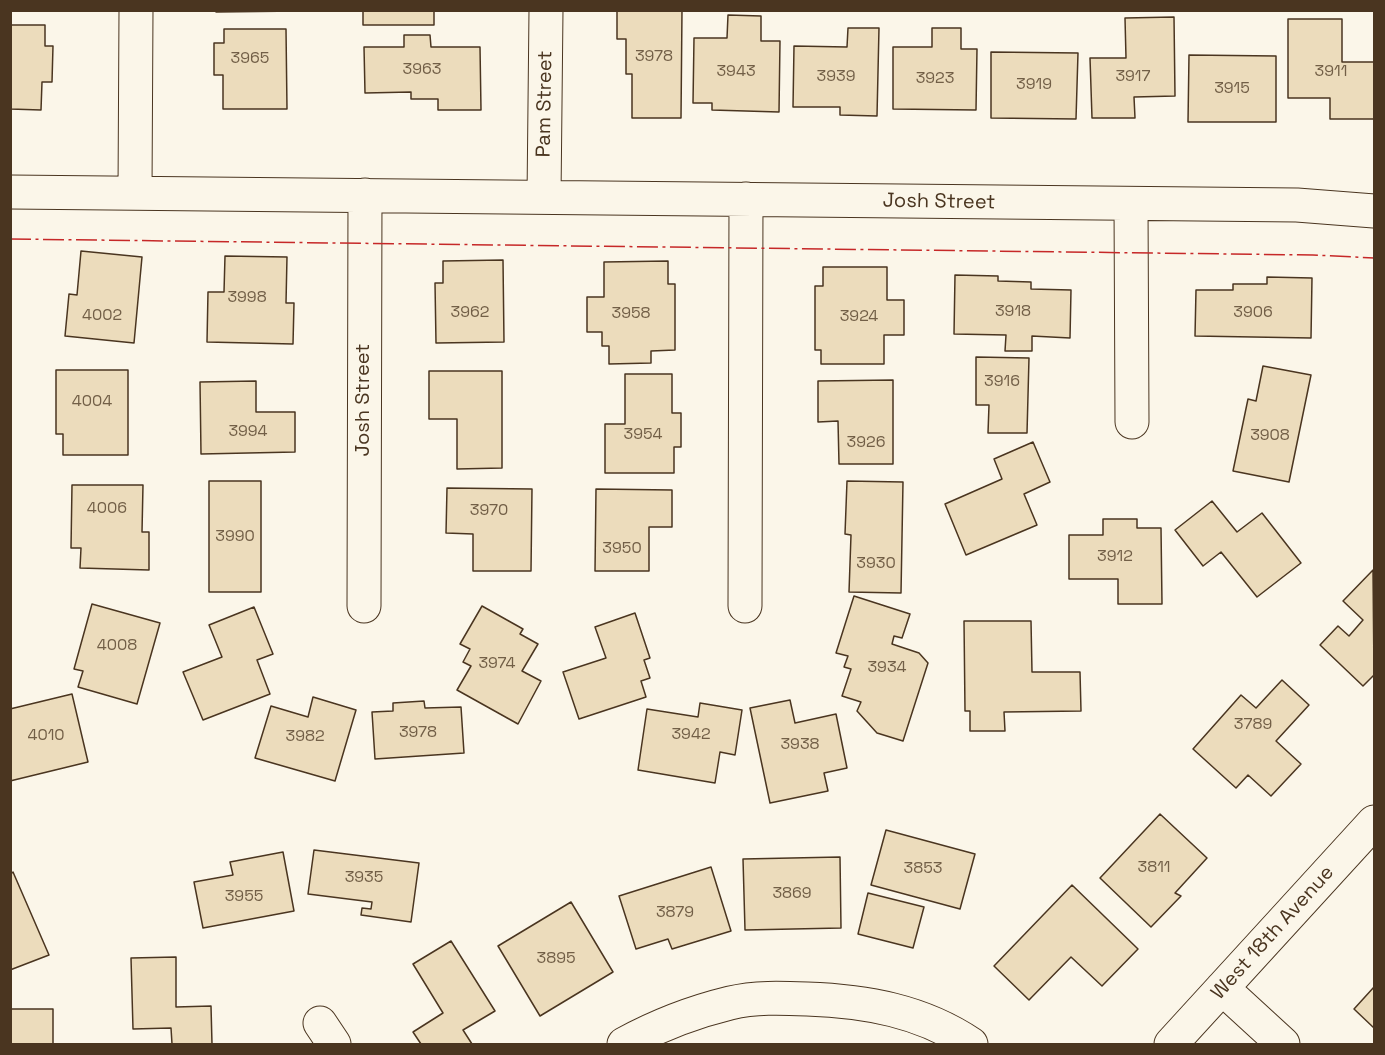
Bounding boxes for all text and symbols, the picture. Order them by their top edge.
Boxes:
house number: 3978 [635,47,673,67]
house number: 3965 [231,49,269,69]
street label: Pam Street [532,50,558,158]
house number: 3963 [403,60,441,80]
house number: 3943 [716,62,756,82]
house number: 3911 [1315,62,1347,82]
house number: 3939 [817,67,855,87]
house number: 3917 [1115,67,1151,87]
house number: 3923 [916,69,954,89]
house number: 3919 [1016,75,1052,95]
house number: 3915 [1214,79,1250,99]
street label: Josh Street [882,189,996,215]
house number: 3998 [227,288,267,308]
house number: 3918 [995,302,1031,322]
house number: 3962 [451,303,489,323]
house number: 3906 [1233,303,1273,323]
house number: 3958 [611,304,651,324]
house number: 4002 [82,306,122,326]
house number: 3924 [840,307,878,327]
street label: Josh Street [352,344,376,456]
house number: 3916 [984,372,1020,392]
house number: 4004 [72,392,112,412]
house number: 3994 [228,422,268,442]
house number: 3954 [623,425,663,445]
house number: 3908 [1250,426,1290,446]
house number: 3926 [847,433,885,453]
house number: 4006 [87,499,127,519]
house number: 3970 [470,501,508,521]
house number: 3990 [215,527,255,547]
house number: 3950 [602,539,642,559]
house number: 3912 [1097,547,1133,567]
house number: 3930 [856,554,896,574]
house number: 4008 [97,636,137,656]
house number: 3974 [478,654,516,674]
house number: 3934 [867,658,907,678]
house number: 3789 [1234,715,1272,735]
house number: 3978 [399,723,437,743]
house number: 3942 [671,725,711,745]
house number: 4010 [27,726,65,746]
house number: 3982 [285,727,325,747]
house number: 3938 [780,735,820,755]
house number: 3811 [1137,858,1171,878]
house number: 3853 [904,859,942,879]
street label: West 18th Avenue [1207,861,1339,1005]
house number: 3935 [345,868,383,888]
house number: 3869 [772,884,812,904]
house number: 3955 [225,887,263,907]
house number: 3879 [656,903,694,923]
house number: 3895 [536,949,576,969]

